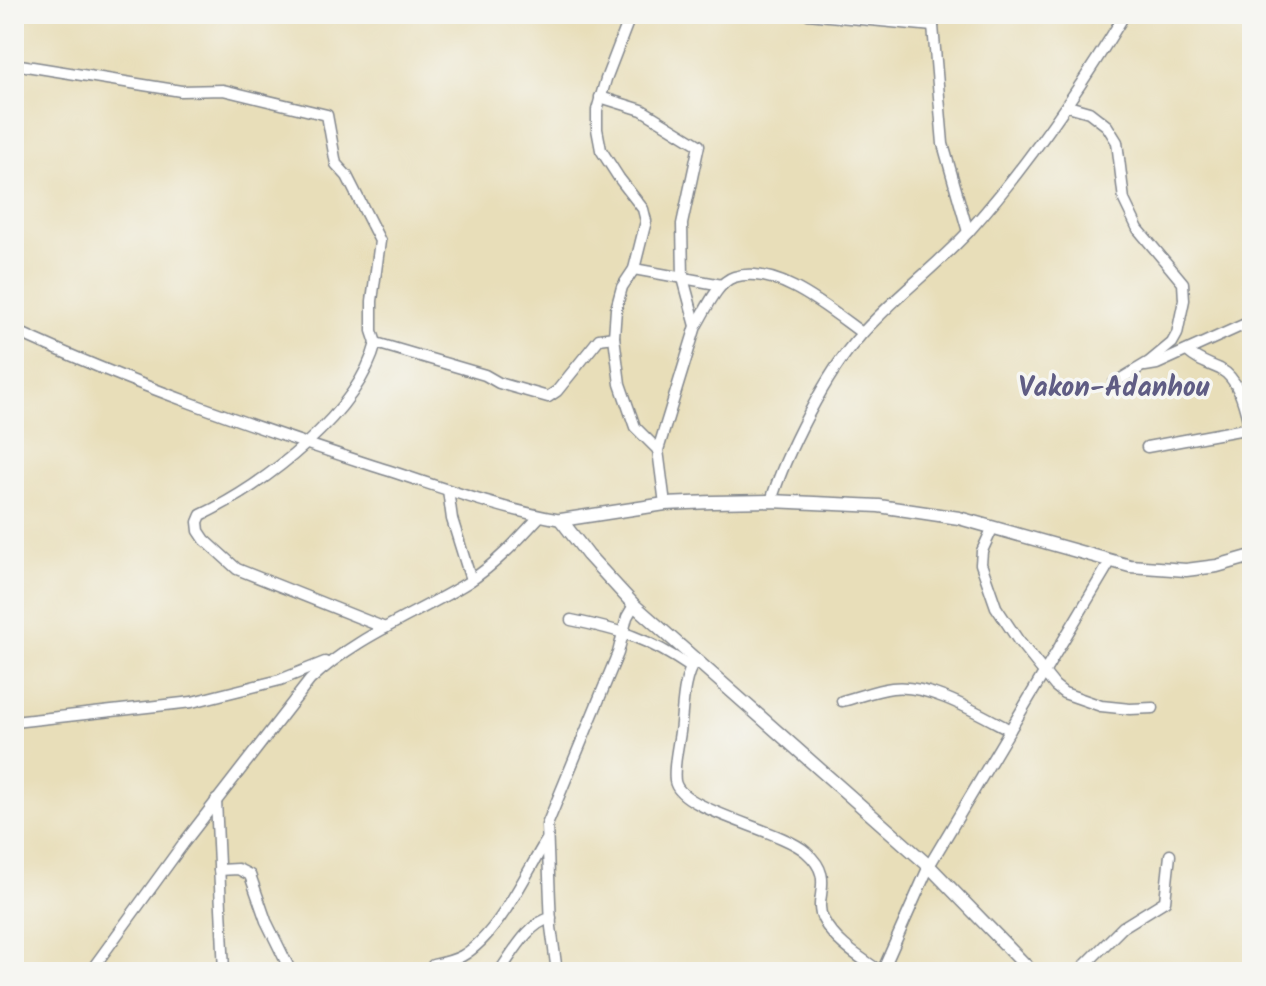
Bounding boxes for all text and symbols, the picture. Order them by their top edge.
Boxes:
district label: Vakon-Adanhou [1019,366,1210,411]

